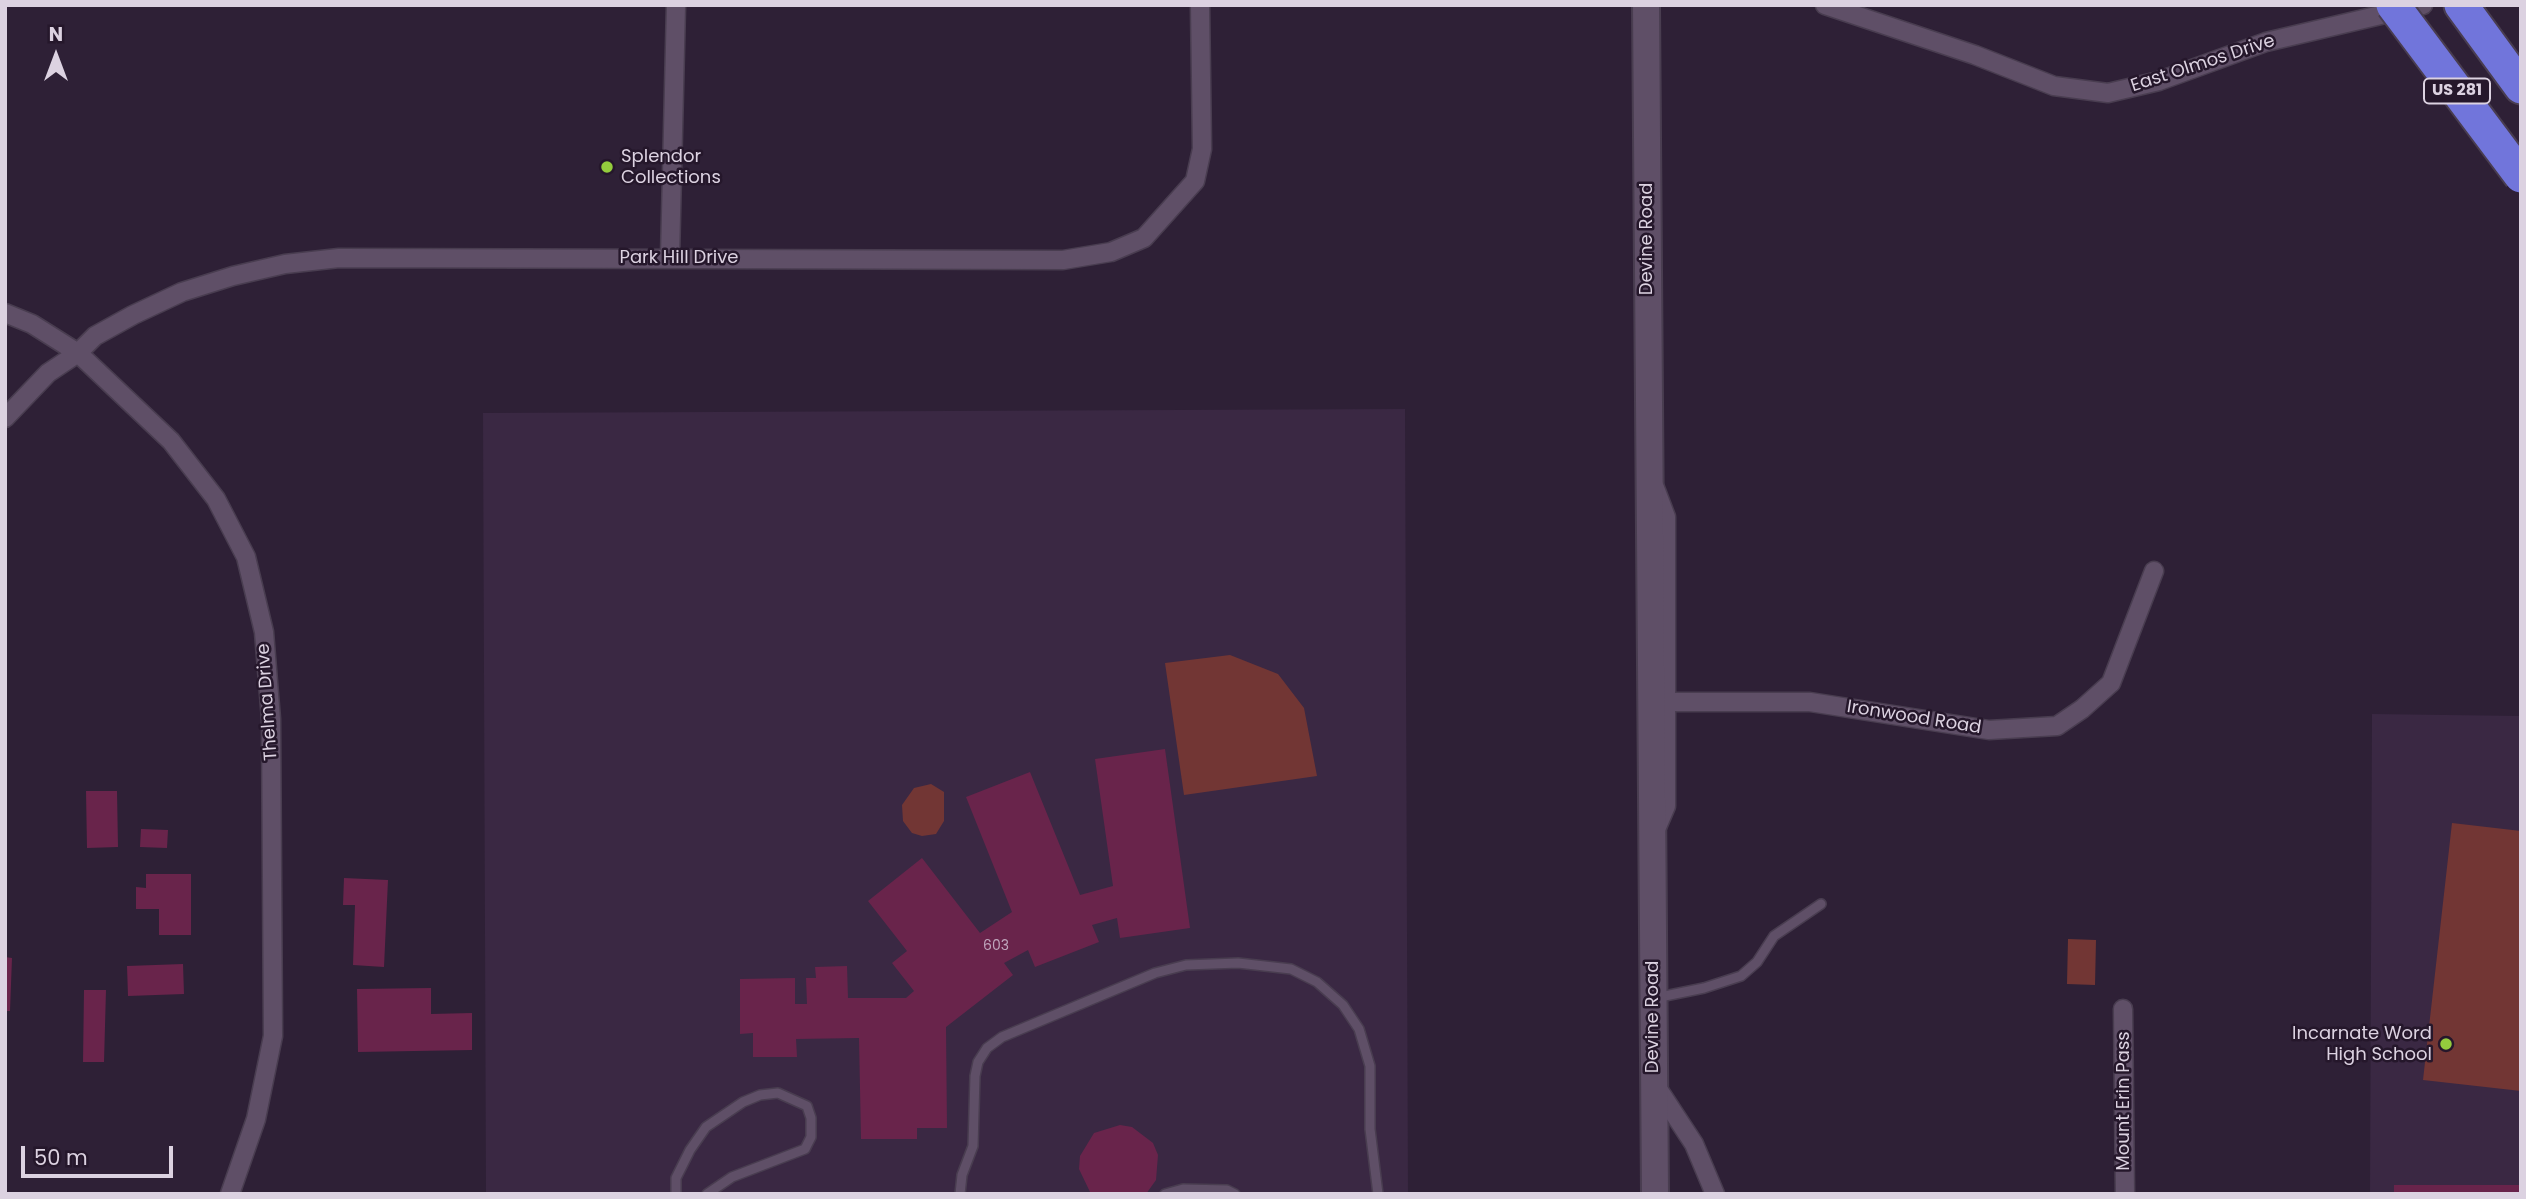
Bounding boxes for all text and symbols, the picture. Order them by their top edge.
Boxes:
north arrow [21,21,91,91]
text: N [49,21,63,48]
street label: East Olmos Drive [2128,31,2278,97]
road number: US 281 [2424,78,2490,104]
place label: Splendor Collections [621,146,721,188]
marker: Splendor Collections [599,159,615,175]
street label: Devine Road [1636,183,1658,295]
street label: Park Hill Drive [619,247,739,269]
street label: Thelma Drive [253,643,283,761]
street label: Ironwood Road [1845,697,1983,739]
house number: 603 [983,938,1009,954]
street label: Devine Road [1642,961,1664,1073]
place label: Incarnate Word High School [2292,1023,2432,1066]
street label: Mount Erin Pass [2113,1031,2135,1171]
marker: Incarnate Word High School [2438,1036,2454,1052]
scale bar [24,1132,177,1176]
text: 50 m [34,1143,88,1172]

